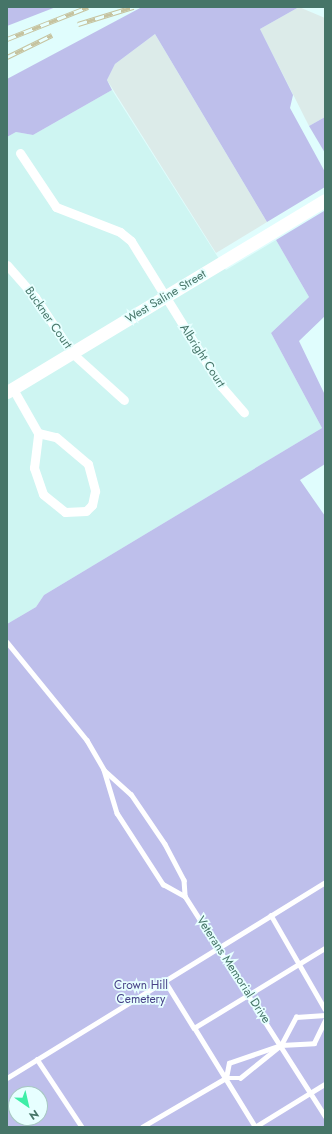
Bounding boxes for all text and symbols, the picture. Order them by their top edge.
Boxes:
street label: West Saline Street [123,267,209,327]
street label: Buckner Court [21,284,75,352]
street label: Albright Court [176,322,228,390]
street label: Veterans Memorial Drive [193,914,273,1026]
park label: Crown Hill Cemetery [114,979,168,1007]
north arrow [8,1086,48,1126]
text: N [26,1106,42,1124]

